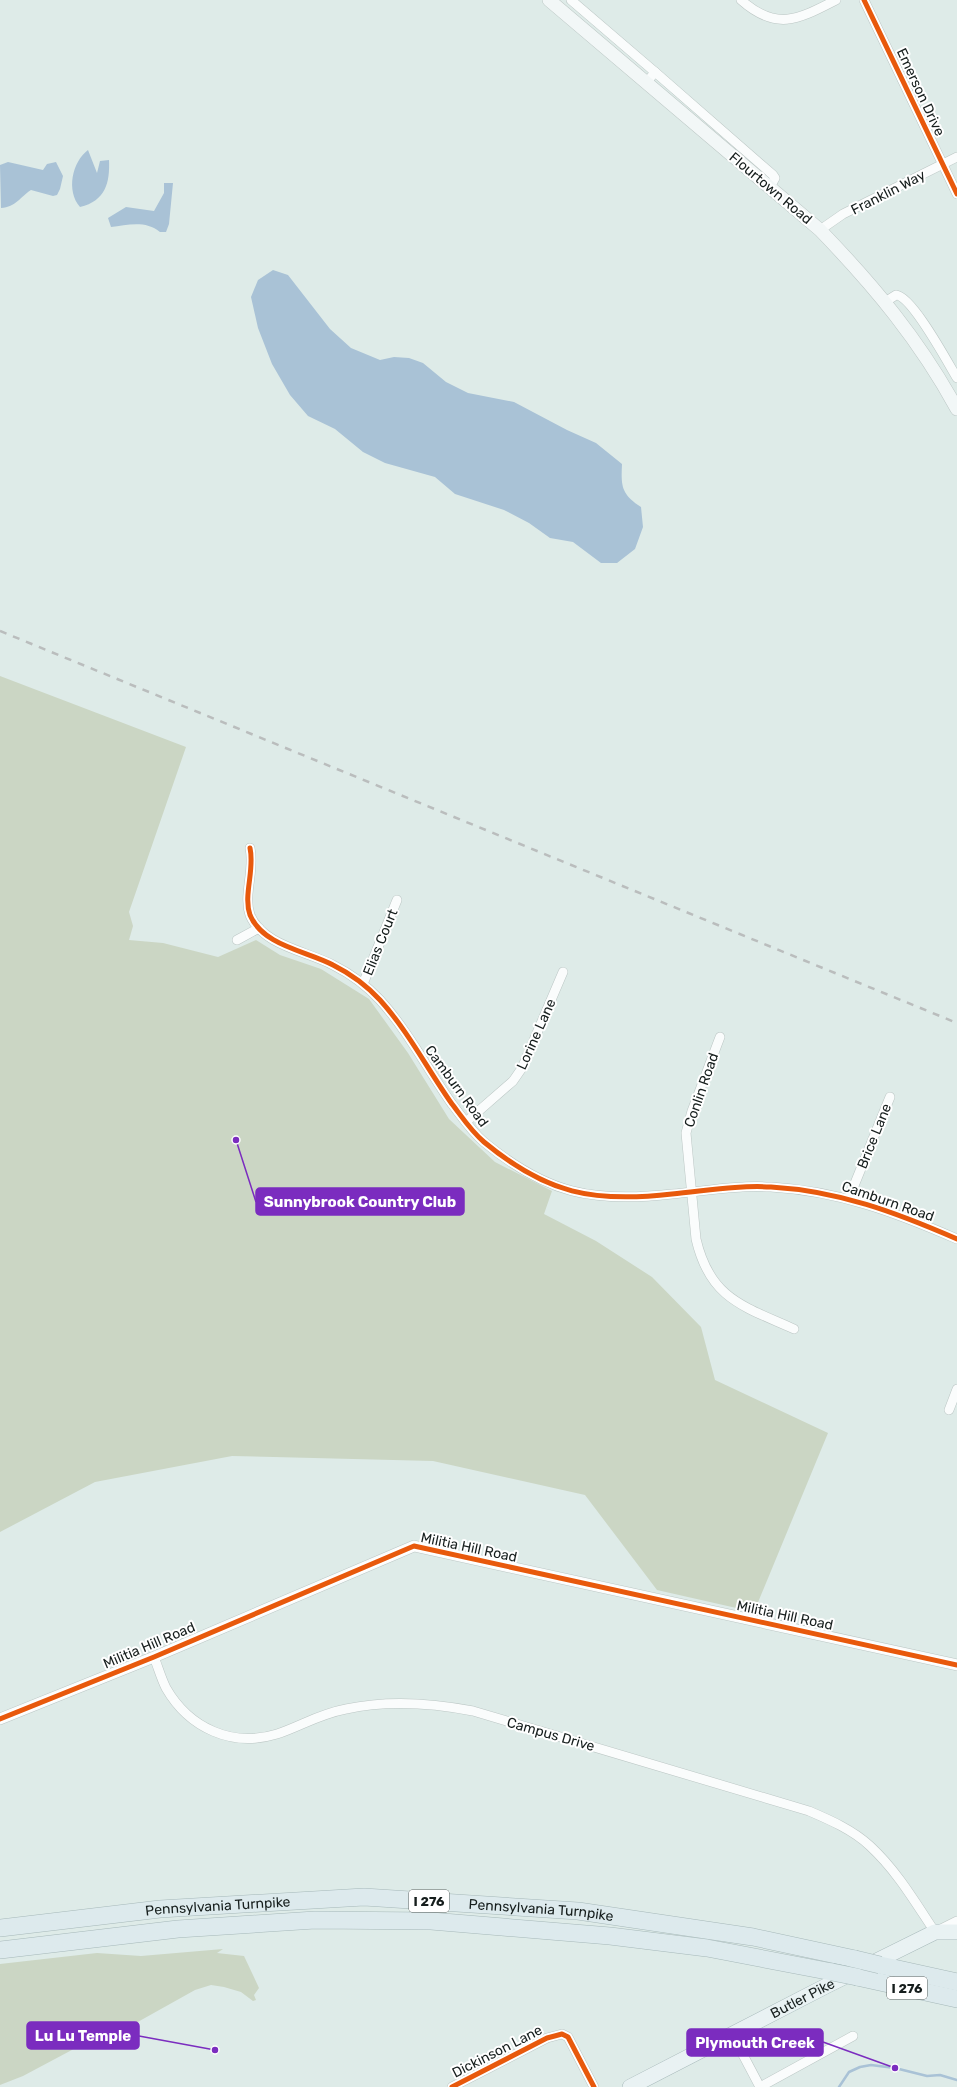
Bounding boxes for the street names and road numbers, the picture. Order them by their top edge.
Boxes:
street label: Emerson Drive [893,46,948,139]
street label: Flourtown Road [726,149,816,228]
street label: Franklin Way [848,166,929,218]
street label: Elias Court [359,906,402,978]
street label: Lorine Lane [513,996,560,1072]
street label: Camburn Road [421,1042,492,1130]
street label: Conlin Road [681,1051,722,1130]
street label: Brice Lane [854,1101,895,1171]
street label: Camburn Road [839,1178,936,1225]
street label: Militia Hill Road [419,1529,519,1566]
street label: Militia Hill Road [735,1597,835,1634]
street label: Militia Hill Road [101,1618,198,1672]
street label: Campus Drive [505,1714,597,1755]
road number: I 276 [409,1890,449,1912]
street label: Pennsylvania Turnpike [144,1893,291,1920]
street label: Pennsylvania Turnpike [468,1896,615,1925]
street label: Butler Pike [768,1975,838,2022]
road number: I 276 [887,1977,927,1999]
street label: Dickinson Lane [449,2021,545,2081]

